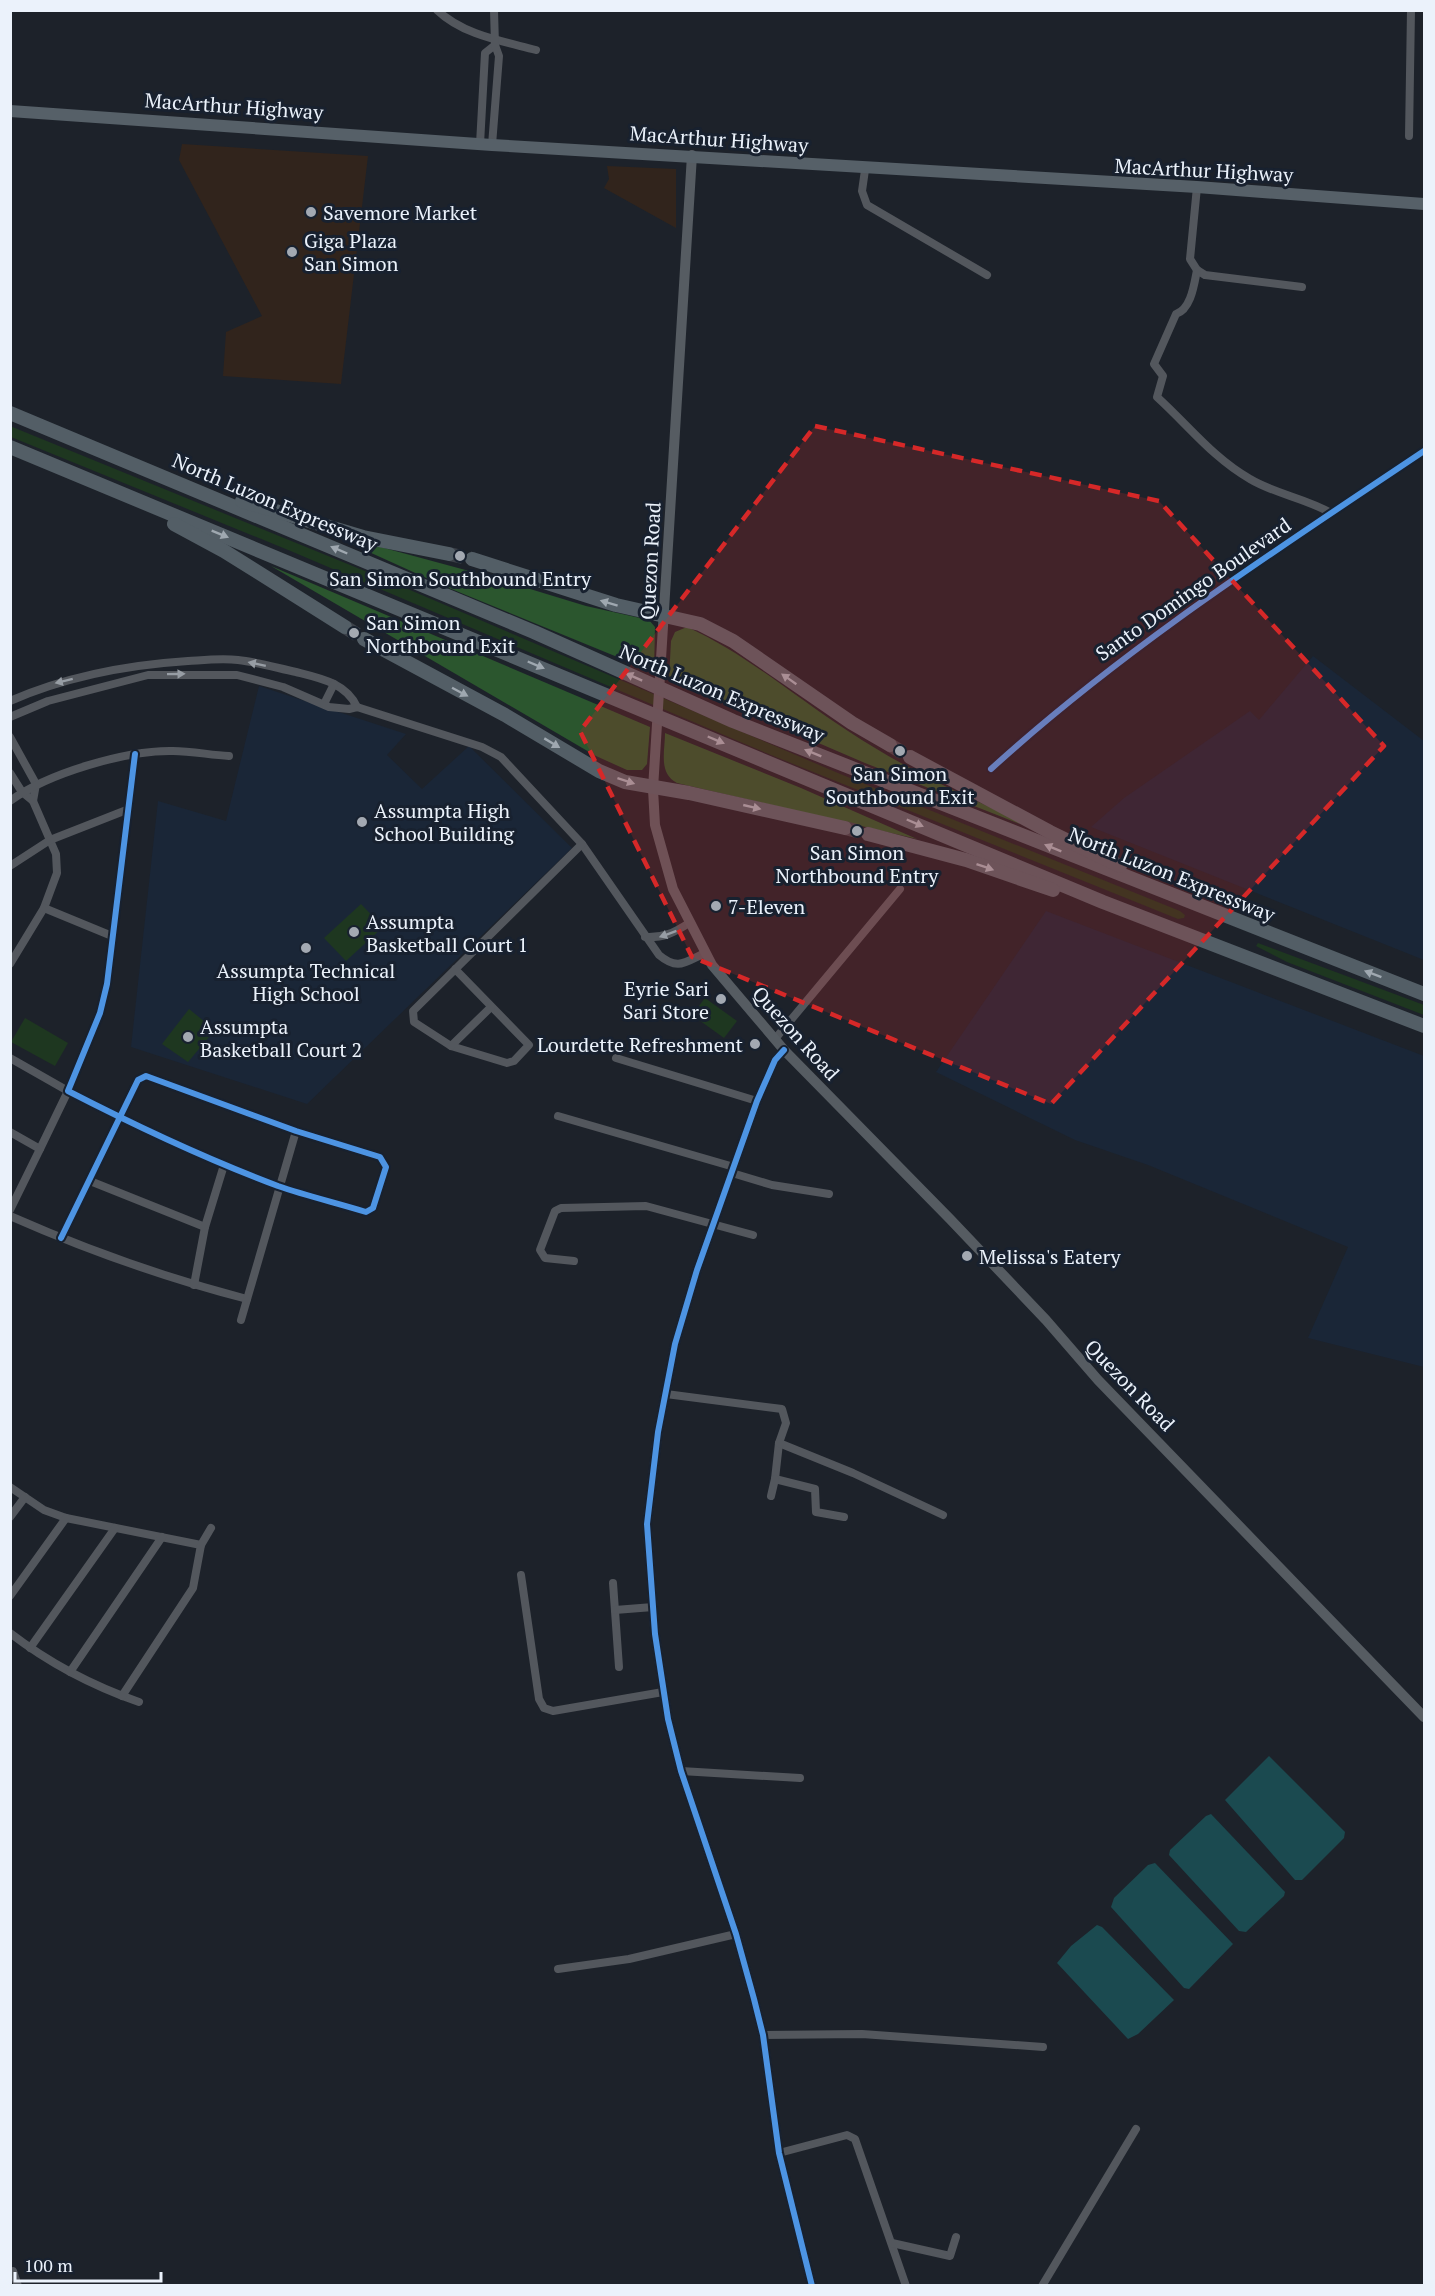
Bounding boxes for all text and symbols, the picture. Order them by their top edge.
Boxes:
street label: MacArthur Highway [144,86,325,126]
street label: MacArthur Highway [629,119,810,159]
street label: MacArthur Highway [1114,152,1295,188]
place label: Savemore Market [323,199,478,226]
marker: Savemore Market [304,205,318,219]
place label: Giga Plaza San Simon [304,227,399,277]
marker: Giga Plaza San Simon [285,245,299,259]
street label: North Luzon Expressway [168,447,383,558]
street label: Quezon Road [633,501,667,621]
street label: Santo Domingo Boulevard [1090,511,1296,667]
one-way arrow [211,529,229,539]
one-way arrow [329,545,347,555]
marker: San Simon Southbound Entry [453,549,467,563]
place label: San Simon Southbound Entry [329,565,592,592]
one-way arrow [599,598,617,607]
place label: San Simon Northbound Exit [366,609,516,659]
marker: San Simon Northbound Exit [347,626,361,640]
street label: North Luzon Expressway [615,638,830,749]
one-way arrow [247,659,266,668]
one-way arrow [527,660,545,670]
one-way arrow [166,669,185,679]
one-way arrow [625,672,642,681]
one-way arrow [781,673,797,685]
one-way arrow [55,676,74,686]
one-way arrow [452,687,469,697]
one-way arrow [707,735,725,745]
one-way arrow [544,737,560,748]
marker: San Simon Southbound Exit [893,744,907,758]
one-way arrow [804,748,822,757]
place label: San Simon Southbound Exit [825,760,975,810]
one-way arrow [617,777,635,787]
place label: Assumpta High School Building [374,797,515,847]
one-way arrow [743,803,761,813]
marker: Assumpta High School Building [355,815,369,829]
one-way arrow [906,819,924,828]
street label: North Luzon Expressway [1065,820,1280,928]
marker: San Simon Northbound Entry [850,824,864,838]
place label: San Simon Northbound Entry [776,839,939,889]
one-way arrow [1044,843,1062,852]
one-way arrow [976,862,994,872]
place label: 7-Eleven [728,893,805,920]
marker: 7-Eleven [709,899,723,913]
place label: Assumpta Basketball Court 1 [366,908,528,958]
marker: Assumpta Basketball Court 1 [347,925,361,939]
one-way arrow [659,929,677,939]
marker: Assumpta Technical High School [299,941,313,955]
place label: Assumpta Technical High School [217,957,395,1007]
one-way arrow [1364,969,1382,979]
place label: Eyrie Sari Sari Store [623,975,709,1025]
street label: Quezon Road [746,980,846,1086]
marker: Eyrie Sari Sari Store [714,992,728,1006]
place label: Assumpta Basketball Court 2 [200,1013,362,1063]
marker: Assumpta Basketball Court 2 [181,1030,195,1044]
place label: Lourdette Refreshment [537,1031,744,1058]
marker: Lourdette Refreshment [748,1037,762,1051]
place label: Melissa's Eatery [979,1243,1121,1270]
marker: Melissa's Eatery [960,1249,974,1263]
street label: Quezon Road [1079,1333,1181,1437]
scale bar [15,2245,160,2283]
text: 100 m [24,2253,73,2277]

